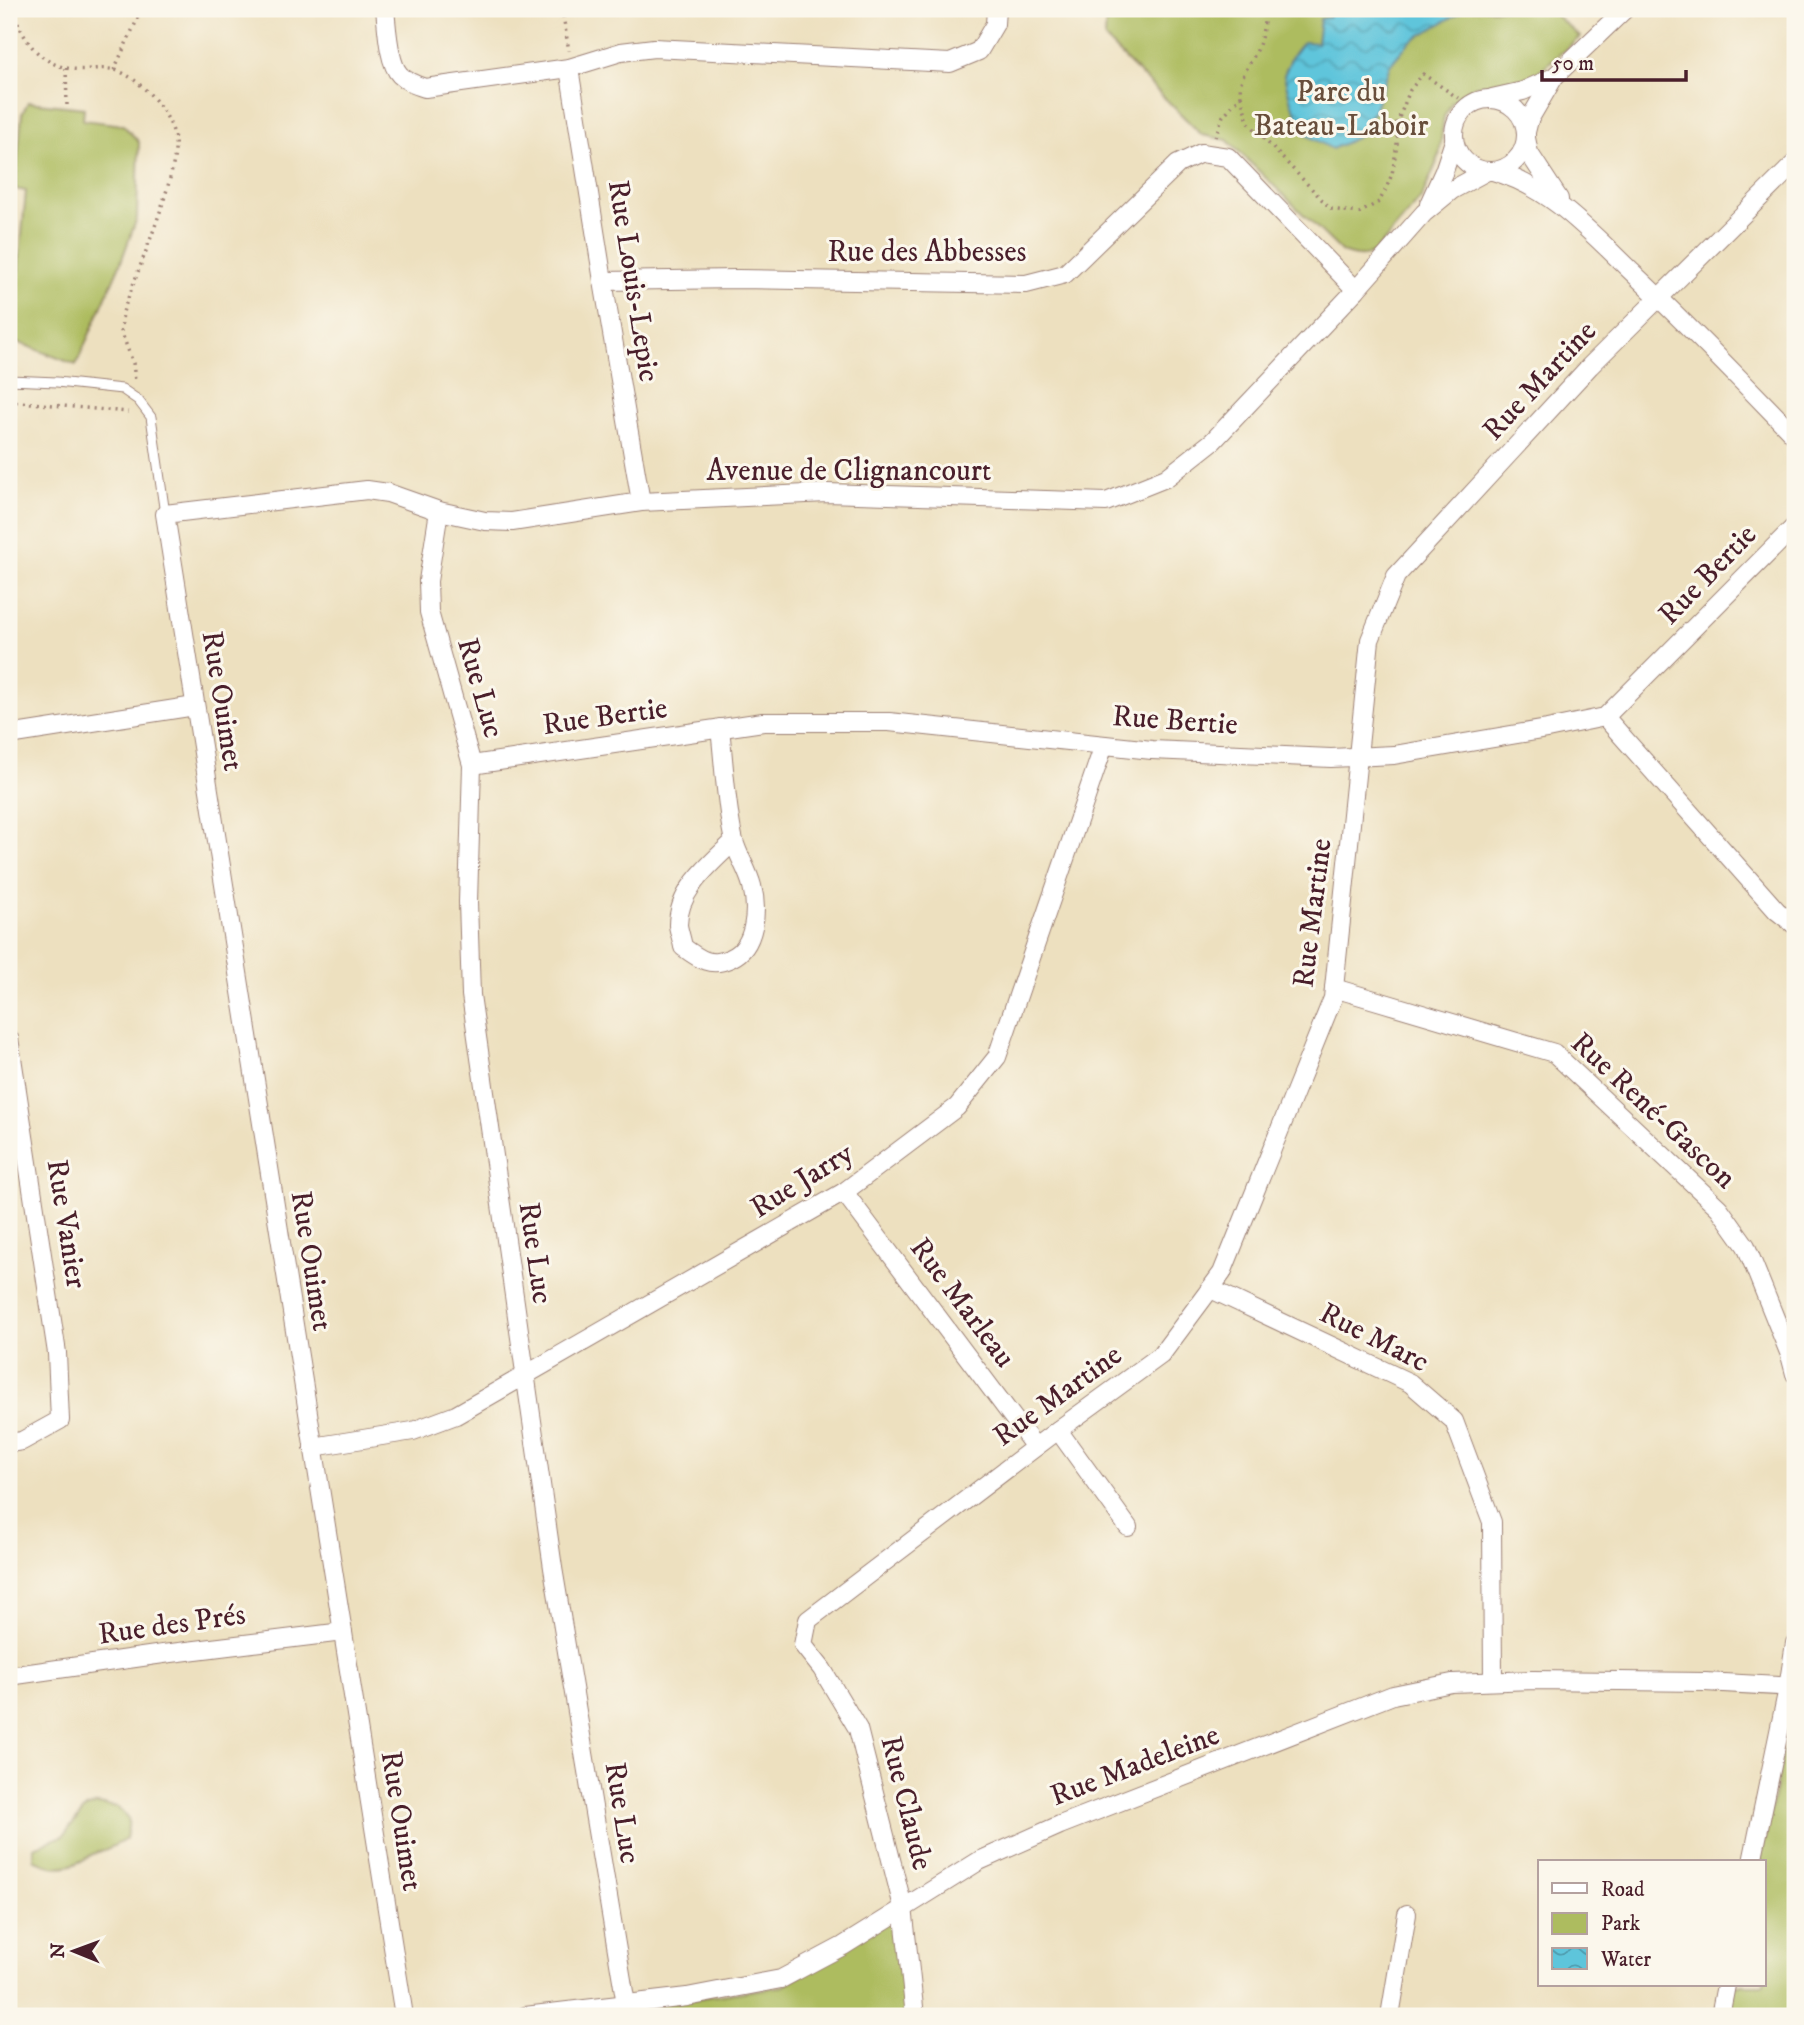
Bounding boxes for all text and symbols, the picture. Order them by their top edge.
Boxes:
scale bar [1542,38,1685,82]
text: 50 m [1552,51,1594,77]
park label: Parc du Bateau-Laboir [1253,74,1429,145]
street label: Rue Louis-Lepic [599,178,667,385]
street label: Rue des Abbesses [827,234,1027,271]
street label: Rue Martine [1475,314,1605,448]
street label: Avenue de Clignancourt [707,453,991,490]
street label: Rue Bertie [1651,517,1765,633]
street label: Rue Ouimet [193,628,251,774]
street label: Rue Luc [448,634,512,742]
street label: Rue Bertie [540,690,670,744]
street label: Rue Bertie [1111,698,1239,744]
street label: Rue Martine [1285,836,1341,990]
street label: Rue René-Gascon [1563,1025,1744,1197]
street label: Rue Jarry [744,1135,861,1227]
street label: Rue Vanier [38,1157,94,1291]
street label: Rue Ouimet [282,1188,340,1334]
street label: Rue Luc [510,1200,560,1306]
street label: Rue Marleau [901,1231,1023,1375]
street label: Rue Marc [1313,1295,1435,1381]
street label: Rue Martine [986,1337,1130,1455]
street label: Rue des Prés [96,1596,248,1654]
street label: Rue Madeleine [1045,1717,1225,1815]
street label: Rue Claude [871,1732,941,1874]
street label: Rue Ouimet [372,1748,430,1894]
street label: Rue Luc [596,1760,648,1866]
legend [1538,1860,1766,1986]
text: Road [1601,1877,1645,1903]
text: Park [1601,1911,1641,1937]
north arrow [38,1916,108,1986]
text: N [47,1942,70,1959]
text: Water [1600,1947,1651,1973]

